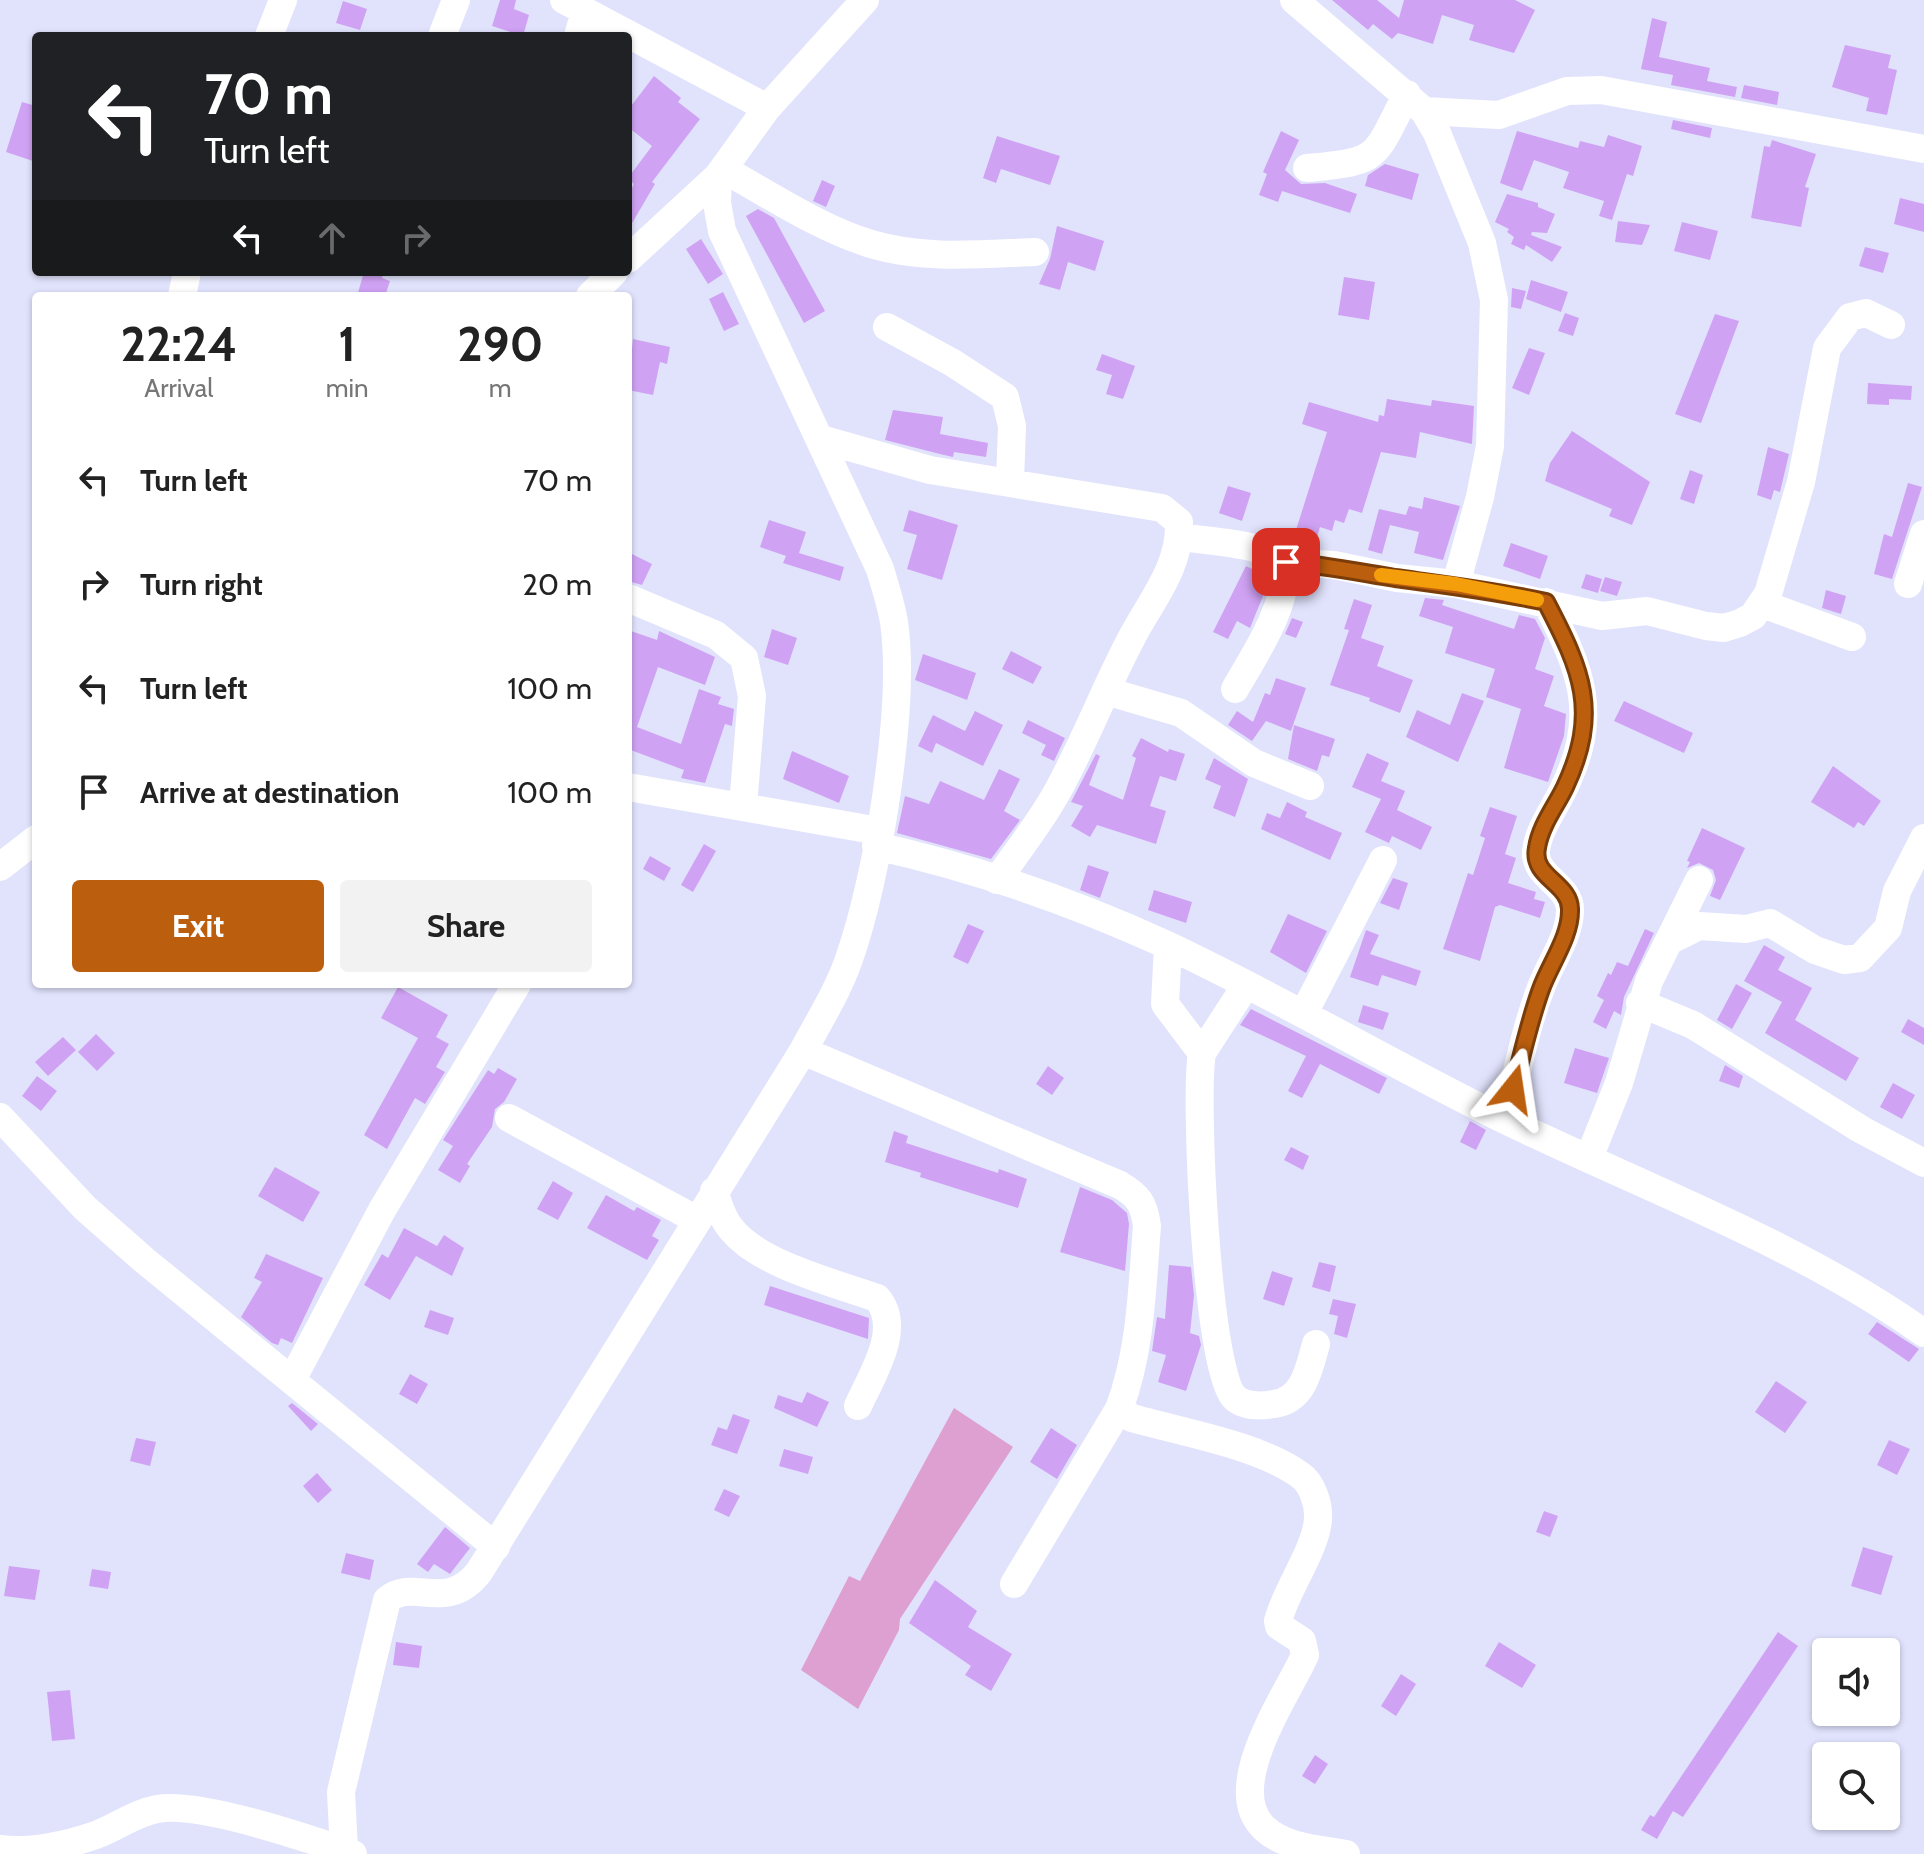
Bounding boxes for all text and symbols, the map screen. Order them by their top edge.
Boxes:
text: 70 m [204,60,333,128]
icon: left [72,64,176,168]
text: Turn left [204,128,329,172]
icon: left [226,216,270,260]
icon: ahead [310,216,354,260]
icon: right [394,216,438,260]
text: 22:24 [121,315,237,373]
text: 1 [338,315,356,373]
text: 290 [457,315,543,373]
text: Arrival [144,372,213,404]
text: min [326,372,369,404]
text: m [489,372,512,404]
icon: left [72,458,116,502]
text: Turn left [140,462,248,499]
text: 70 m [523,462,592,499]
pin [1252,528,1320,596]
icon: arrive [1264,540,1308,584]
icon: right [72,562,116,606]
text: Turn right [140,566,263,603]
text: 20 m [522,566,592,603]
icon: left [72,666,116,710]
text: Turn left [140,670,248,707]
text: 100 m [507,670,592,707]
icon: arrive [72,770,116,814]
text: Arrive at destination [140,774,400,811]
text: 100 m [507,774,592,811]
button: Exit [72,880,324,972]
button: Share [340,880,592,972]
position arrow [1471,1047,1555,1131]
map controls [1812,1638,1900,1830]
button: sound [1812,1638,1900,1726]
button: search [1812,1742,1900,1830]

